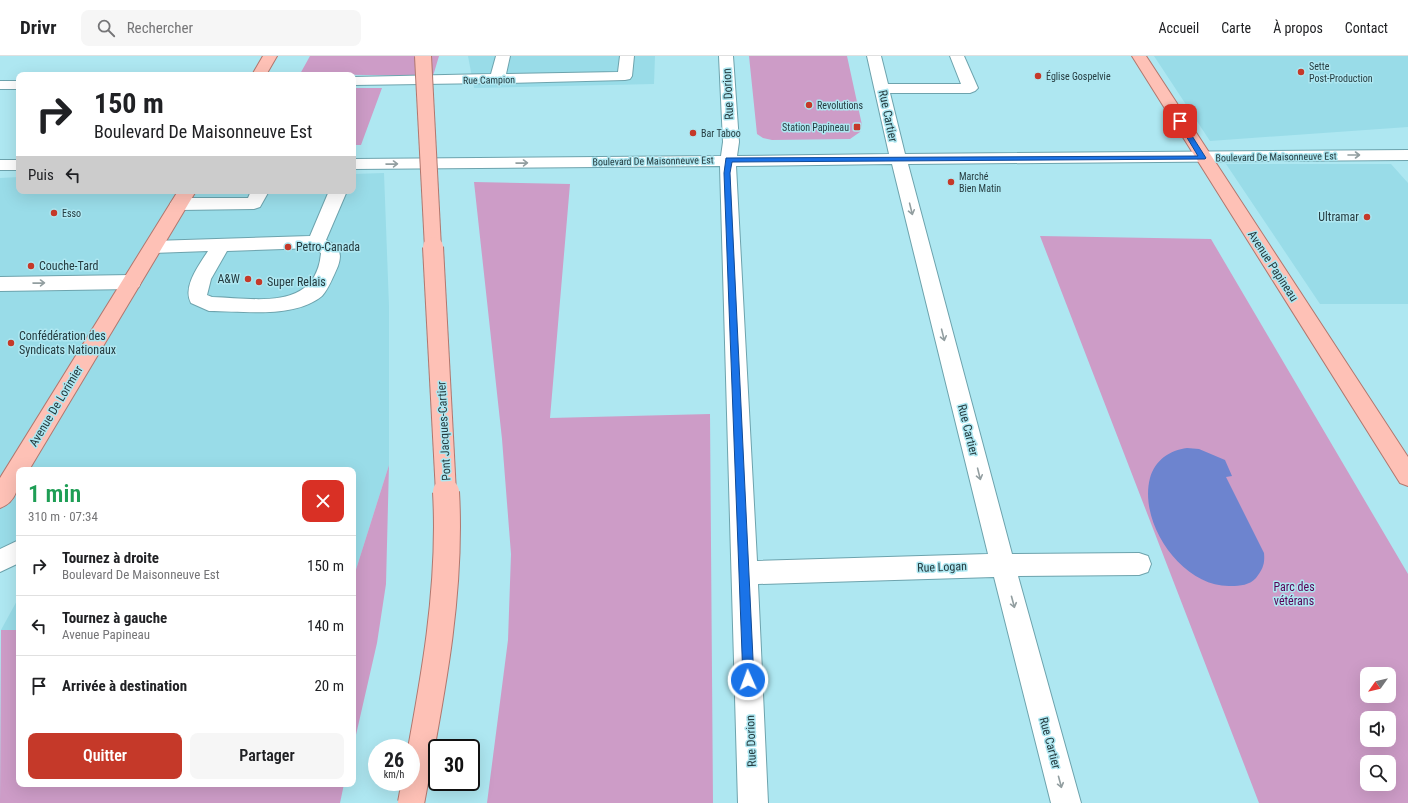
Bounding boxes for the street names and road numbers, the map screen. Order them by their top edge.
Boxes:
street label: Rue Dorion [720,68,736,120]
street label: Rue Campion [463,74,515,86]
street label: Rue Cartier [876,89,900,144]
street label: Boulevard De Maisonneuve Est [1215,150,1337,164]
street label: Boulevard De Maisonneuve Est [592,154,714,168]
street label: Avenue Papineau [1245,228,1301,304]
street label: Avenue De Lorimier [26,363,86,449]
street label: Pont Jacques-Cartier [434,380,454,481]
street label: Rue Cartier [955,403,981,458]
street label: Rue Logan [917,559,967,575]
street label: Rue Dorion [743,715,759,767]
street label: Rue Cartier [1036,716,1064,771]

